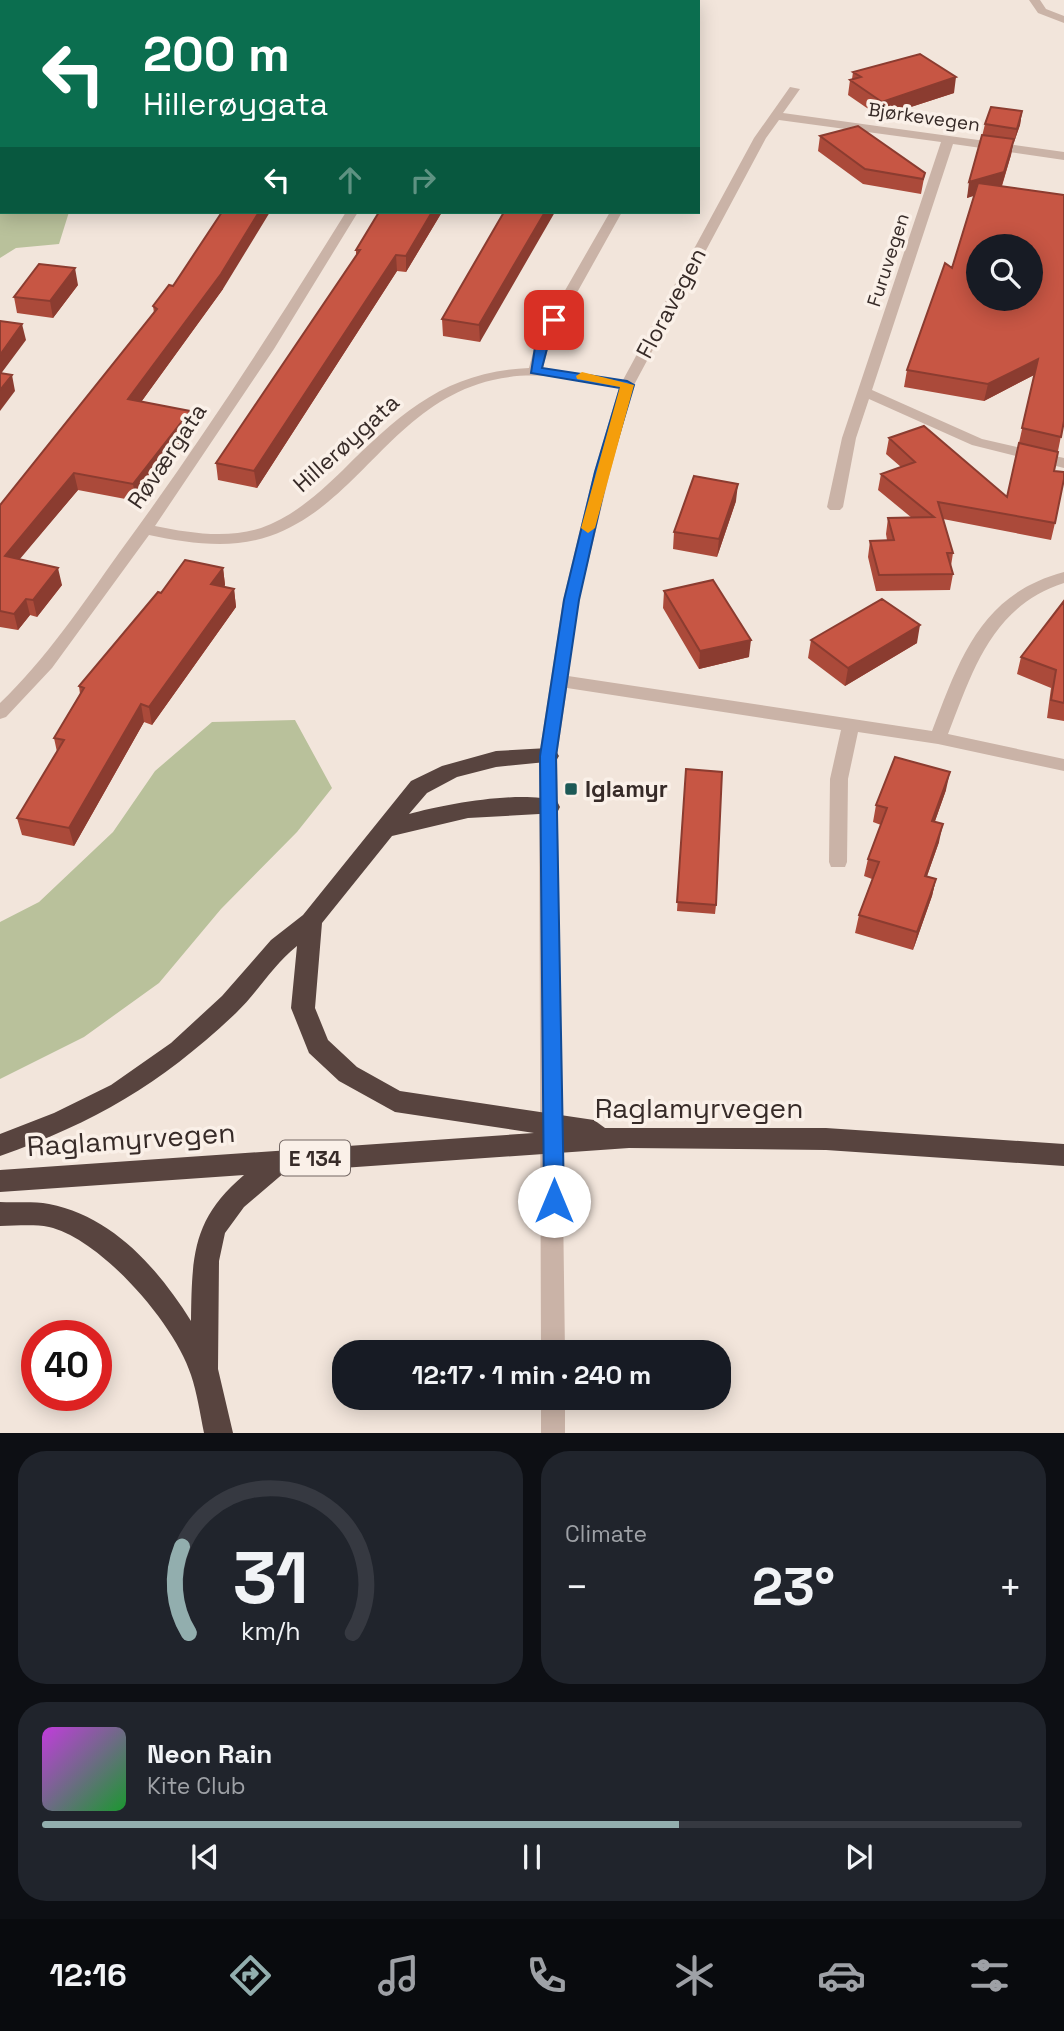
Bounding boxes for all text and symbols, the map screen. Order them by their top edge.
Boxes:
text: 200 m [143,23,290,85]
icon: left [28,28,119,119]
text: Hillerøygata [143,84,328,124]
street label: Bjørkevegen [866,97,982,137]
icon: left [258,161,296,199]
icon: ahead [331,161,369,199]
icon: right [404,161,442,199]
street label: Furuvegen [861,210,915,310]
map controls [966,234,1043,311]
button: search [966,234,1043,311]
street label: Floravegen [629,242,713,364]
pin [524,290,584,350]
icon: arrive [535,301,573,339]
street label: Hillerøygata [286,387,406,499]
street label: Røværgata [121,398,213,514]
place label: Iglamyr [585,774,668,804]
marker: Iglamyr [563,781,579,797]
street label: Raglamyrvegen [595,1090,803,1126]
street label: Raglamyrvegen [26,1114,236,1164]
road number: E 134 [280,1140,350,1176]
position arrow [517,1164,591,1238]
speed limit sign: 40 [21,1320,112,1411]
text: 12:17 · 1 min · 240 m [412,1358,651,1392]
text: Climate [565,1519,647,1549]
text: 31 [233,1532,308,1625]
text: 23° [752,1554,835,1620]
text: − [565,1563,589,1611]
text: + [998,1563,1022,1611]
text: km/h [241,1615,300,1647]
text: Neon Rain [147,1737,272,1771]
text: Kite Club [147,1771,246,1801]
icon: previous [186,1838,224,1876]
icon: pause [513,1838,551,1876]
icon: next [840,1838,878,1876]
icon: directions [226,1951,275,2000]
icon: music [374,1951,423,2000]
icon: phone [522,1951,571,2000]
icon: climate [670,1951,719,2000]
icon: car [817,1951,866,2000]
icon: filters [965,1951,1014,2000]
text: 12:16 [49,1955,127,1995]

